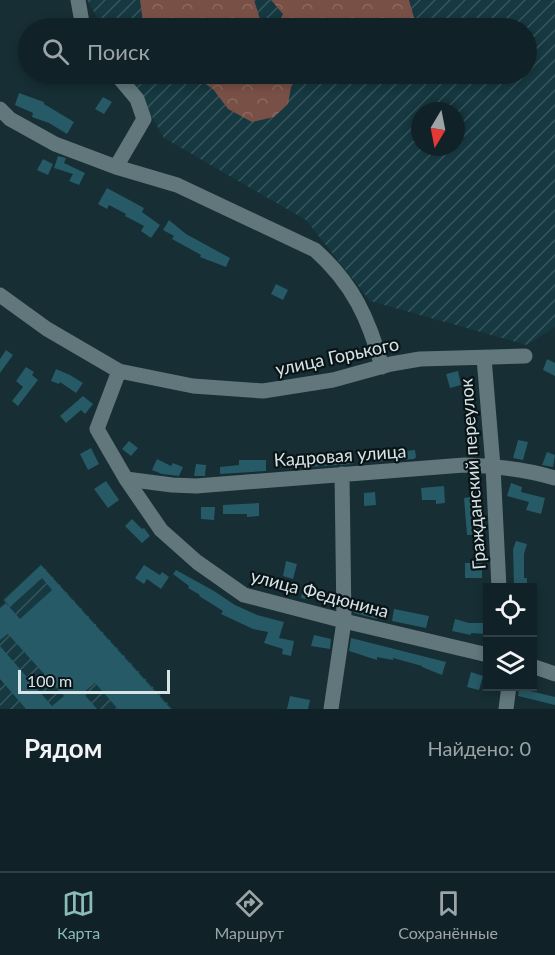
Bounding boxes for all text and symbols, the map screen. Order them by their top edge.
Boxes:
search box [18,18,537,84]
icon: search [39,35,72,68]
text: Поиск [87,38,150,65]
north arrow [411,102,465,156]
street label: улица Горького [273,332,401,380]
street label: Гражданский переулок [454,377,490,570]
street label: Кадровая улица [273,439,407,471]
street label: улица Федюнина [249,564,391,622]
map controls [483,583,537,691]
button: locate [483,583,537,637]
button: layers [483,637,537,691]
scale bar [18,667,170,694]
text: 100 m [27,671,72,690]
text: Рядом [24,732,102,764]
text: Найдено: 0 [428,736,531,760]
tab: Карта [57,887,100,942]
tab: Маршрут [214,887,284,942]
tab: Сохранённые [398,887,498,942]

